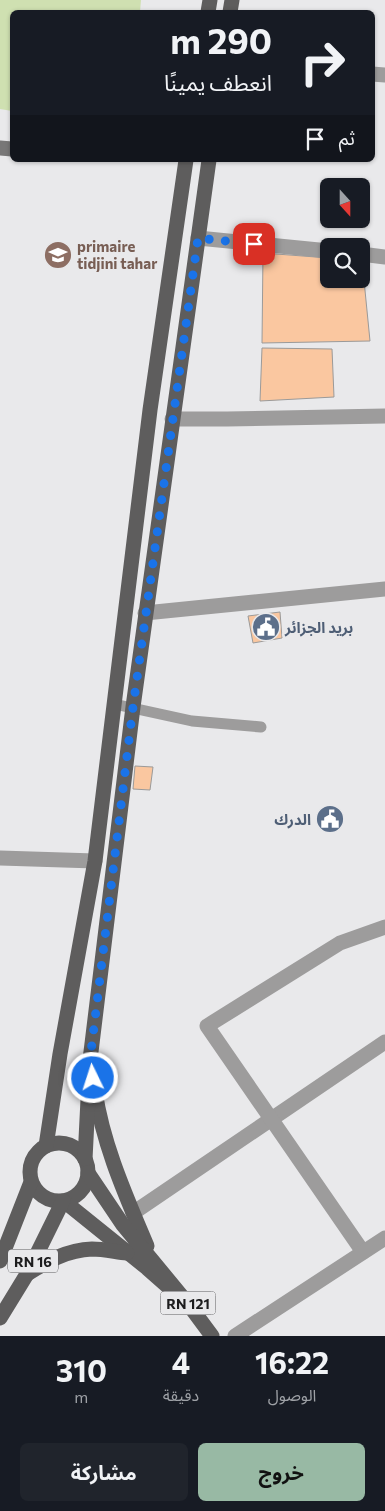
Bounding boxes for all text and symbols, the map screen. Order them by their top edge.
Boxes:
text: 290 m [170,18,272,61]
icon: right [290,30,355,95]
text: انعطف يمينًا [164,69,272,96]
icon: arrive [301,125,329,153]
text: ثم [339,126,355,149]
north arrow [320,178,370,228]
map controls [320,178,370,288]
pin [233,223,275,265]
icon: arrive [240,230,268,258]
place label: primaire tidjini tahar [77,237,157,272]
button: search [320,238,370,288]
school or university icon: primaire tidjini tahar [43,240,73,270]
public building icon: بريد الجزائر [251,612,281,642]
place label: بريد الجزائر [284,618,353,637]
public building icon: الدرك [315,804,345,834]
place label: الدرك [274,810,311,829]
position arrow [66,1051,118,1103]
road number: RN 16 [8,1250,58,1272]
road number: RN 121 [160,1292,216,1315]
text: 4 [172,1343,190,1380]
text: 16:22 [255,1343,329,1380]
text: 310 [56,1351,107,1388]
text: دقيقة [163,1385,199,1404]
text: الوصول [268,1385,316,1404]
text: m [74,1387,88,1406]
button: مشاركة [20,1443,188,1501]
button: خروج [198,1443,365,1501]

